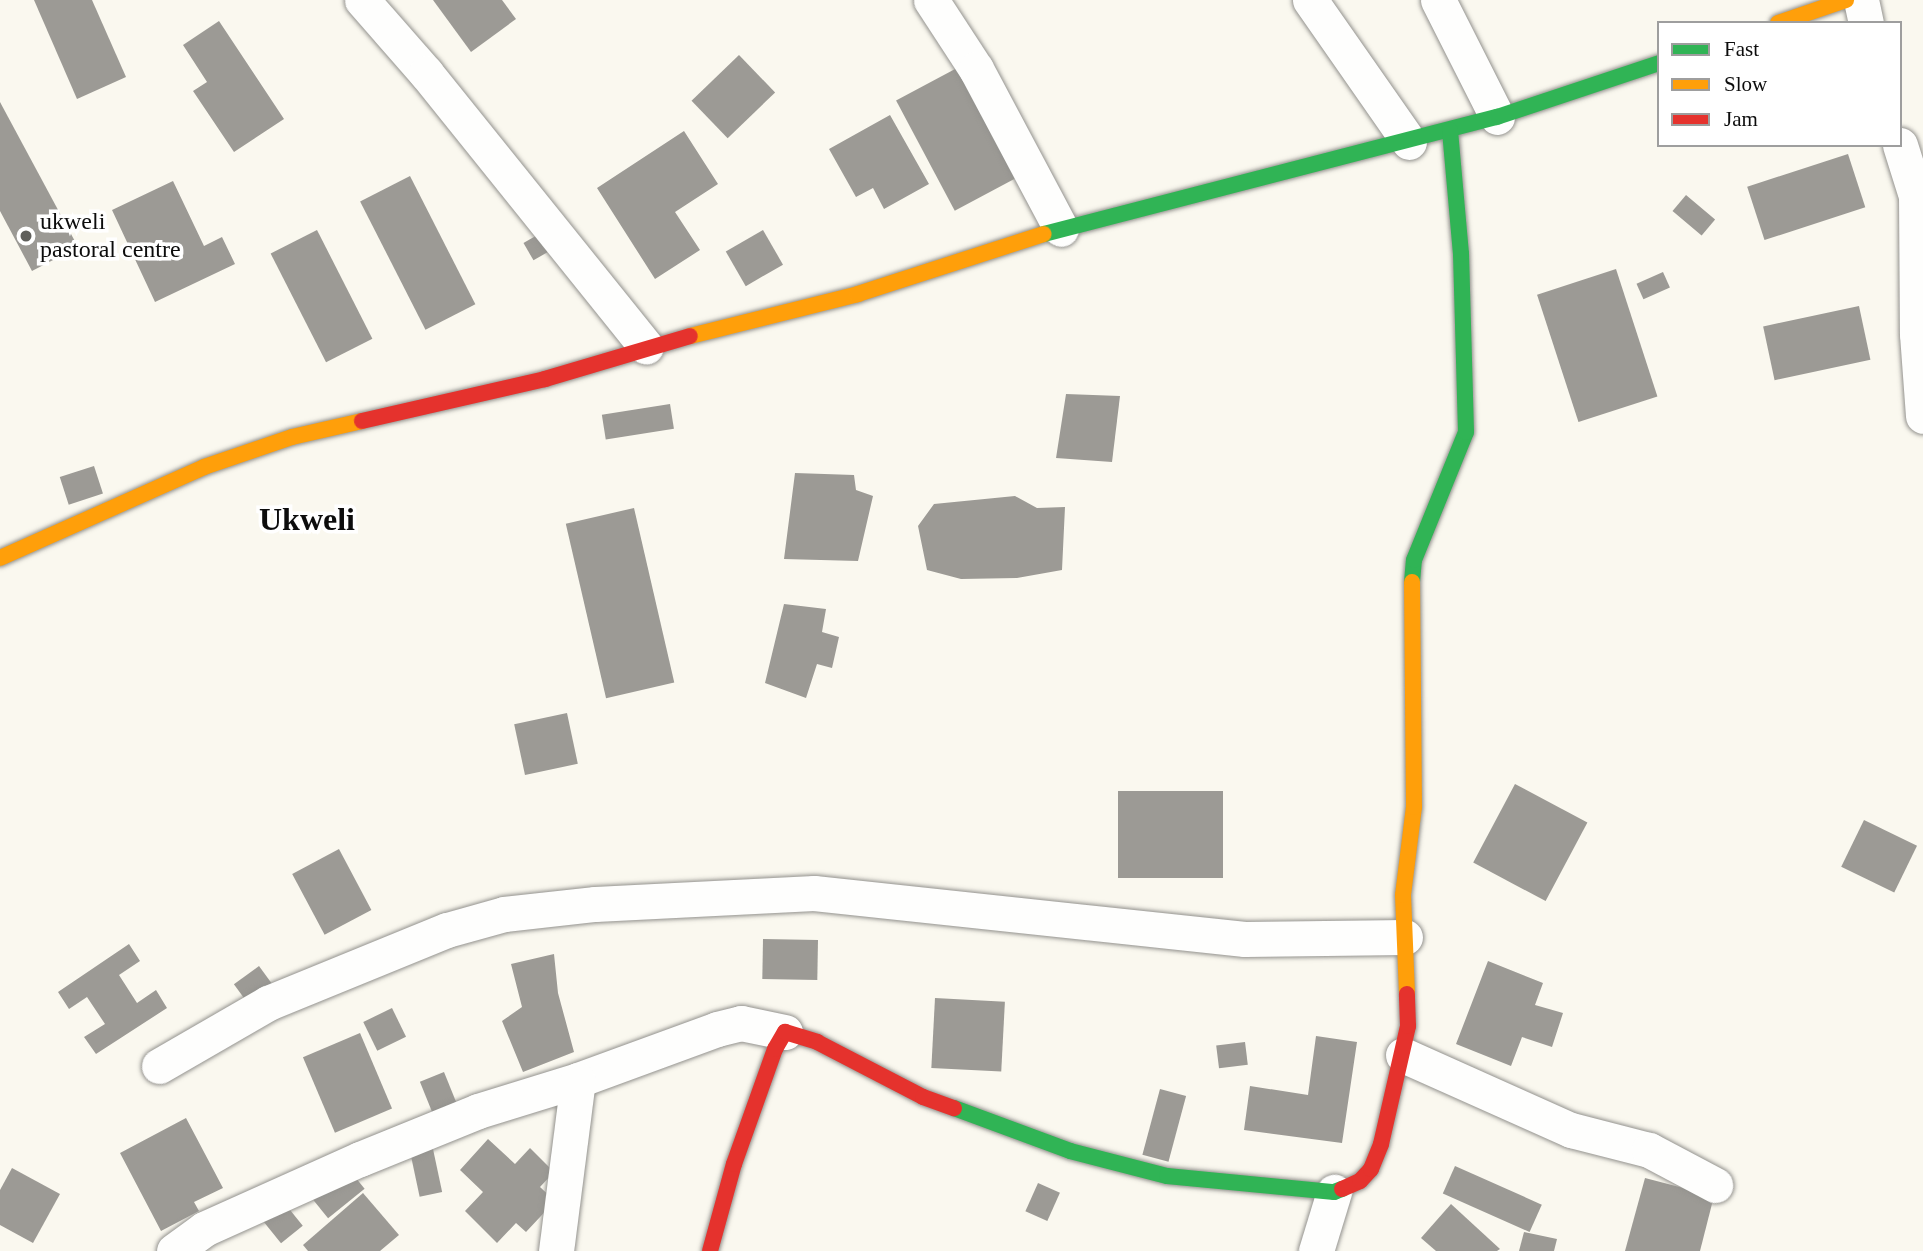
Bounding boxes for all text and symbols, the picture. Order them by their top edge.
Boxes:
legend [1657,21,1902,147]
text: Fast [1724,37,1759,61]
text: Slow [1724,72,1767,96]
text: Jam [1724,107,1758,131]
place label: ukweli pastoral centre [40,208,181,264]
marker: ukweli pastoral centre [18,228,34,244]
district label: Ukweli [259,500,355,538]

